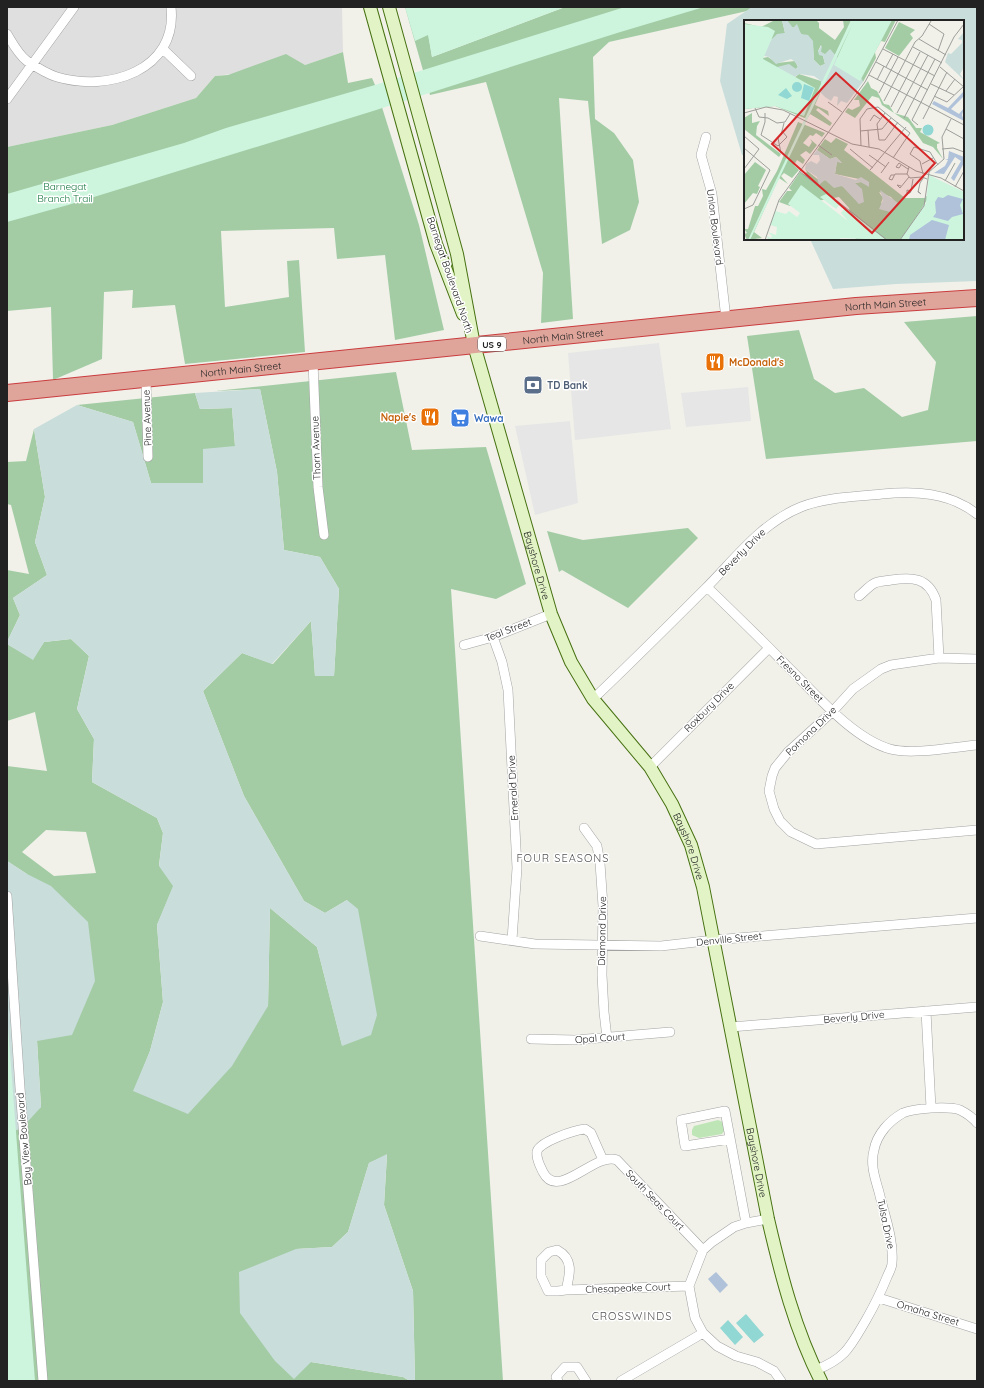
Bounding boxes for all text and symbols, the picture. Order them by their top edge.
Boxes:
inset map [744,20,964,240]
park label: Barnegat Branch Trail [37,180,93,205]
street label: Union Boulevard [704,188,726,266]
street label: Barnegat Boulevard North [424,215,476,335]
street label: North Main Street [844,295,927,314]
street label: North Main Street [522,325,605,347]
road number: US 9 [478,337,506,351]
restaurant icon: McDonald's [704,351,726,373]
place label: McDonald's [729,356,784,369]
street label: North Main Street [200,358,283,380]
bank icon: TD Bank [522,374,544,396]
place label: TD Bank [547,379,588,392]
street label: Pine Avenue [140,389,154,446]
restaurant icon: Naple's [419,406,441,428]
supermarket icon: Wawa [449,407,471,429]
place label: Naple's [381,411,416,424]
place label: Wawa [474,412,504,425]
street label: Thorn Avenue [308,415,324,480]
street label: Beverly Drive [716,525,769,578]
street label: Bayshore Drive [521,530,553,602]
street label: Teal Street [483,615,534,645]
street label: Fresno Street [774,653,827,706]
street label: Roxbury Drive [681,679,737,735]
street label: Pomona Drive [783,703,839,758]
street label: Emerald Drive [505,755,521,821]
street label: Bayshore Drive [670,811,707,882]
district label: FOUR SEASONS [516,851,610,865]
street label: Diamond Drive [595,896,609,966]
street label: Denville Street [695,929,763,949]
street label: Beverly Drive [823,1008,886,1026]
street label: Opal Court [574,1030,626,1046]
street label: Bay View Boulevard [13,1092,35,1186]
street label: Bayshore Drive [744,1127,770,1199]
street label: South Seas Court [623,1167,688,1234]
street label: Tulsa Drive [874,1198,898,1250]
street label: Chesapeake Court [585,1280,672,1296]
street label: Omaha Street [895,1297,961,1329]
district label: CROSSWINDS [592,1309,672,1323]

